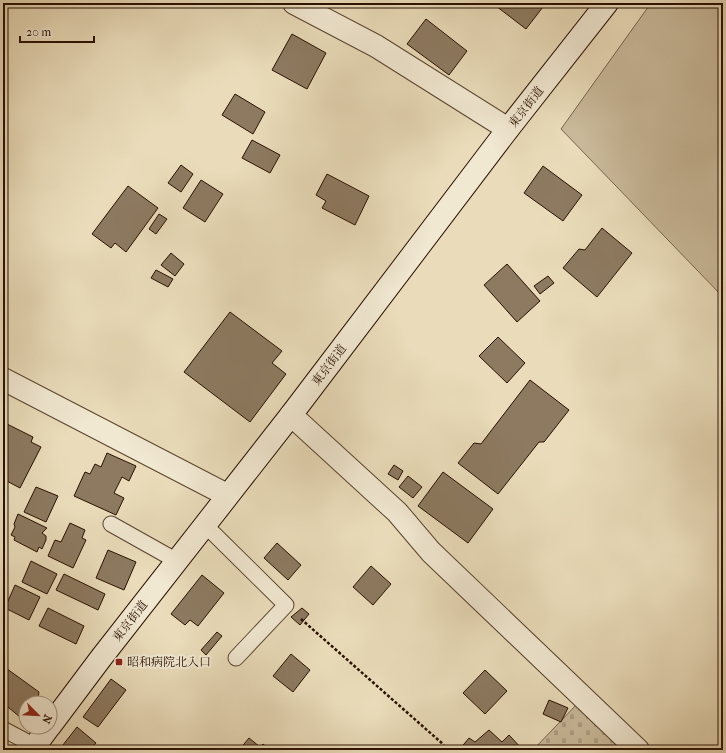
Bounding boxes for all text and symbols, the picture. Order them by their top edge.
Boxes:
scale bar [20,18,94,44]
text: 20 m [26,25,51,39]
street label: 東京街道 [506,84,546,130]
street label: 東京街道 [309,342,349,388]
street label: 東京街道 [110,598,150,644]
place label: 昭和病院北入口 [127,655,211,669]
marker: 昭和病院北入口 [114,657,124,667]
north arrow [18,695,58,735]
text: N [39,712,54,726]

